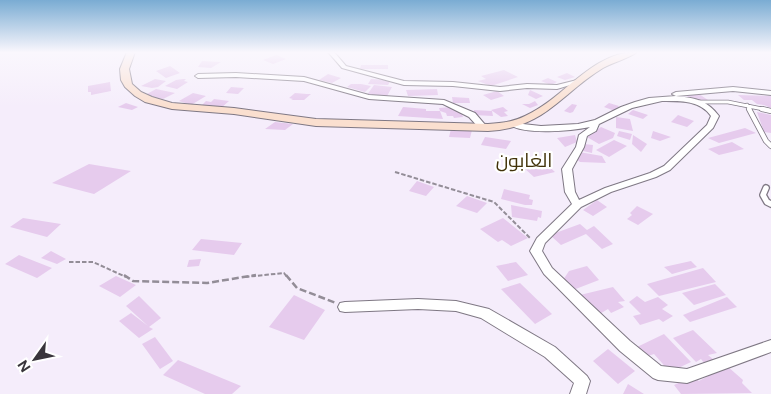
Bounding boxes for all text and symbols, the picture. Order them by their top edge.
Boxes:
district label: الغابون [496,149,552,172]
north arrow [10,334,60,384]
text: N [14,357,34,375]

